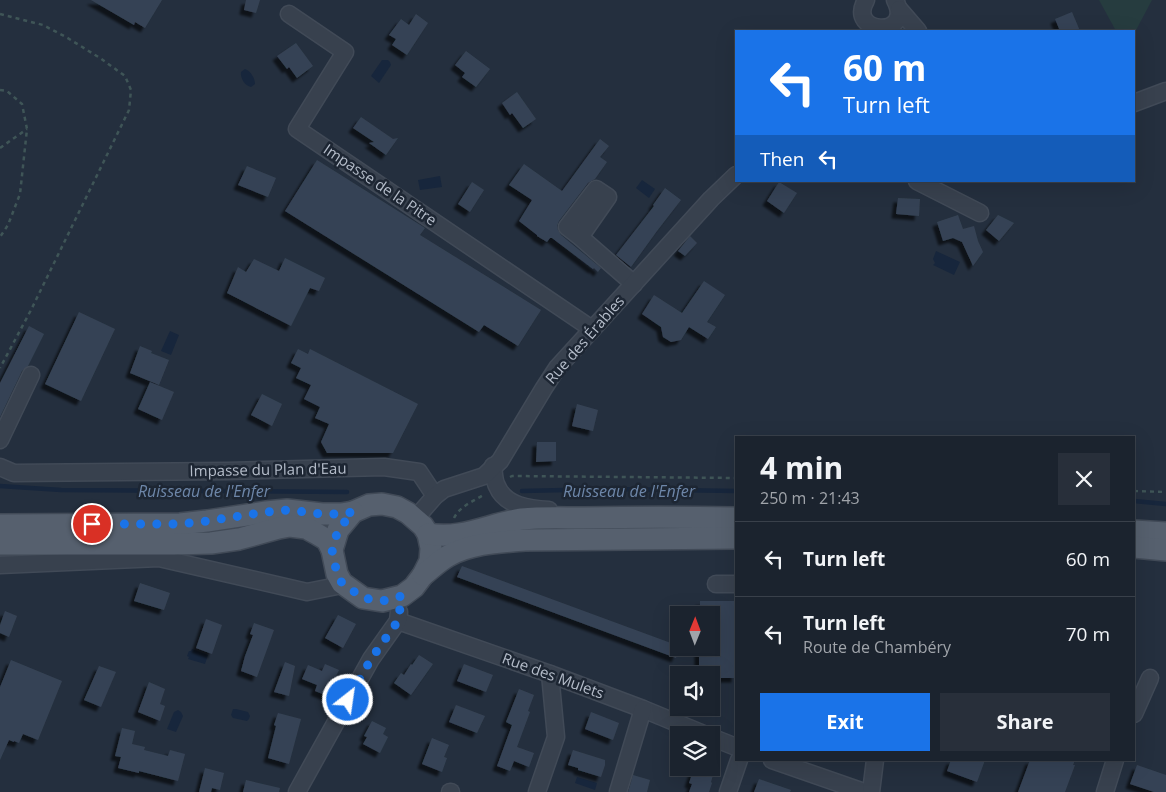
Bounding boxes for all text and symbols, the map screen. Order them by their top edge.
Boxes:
text: 60 m [843,44,926,91]
icon: left [760,50,825,115]
text: Turn left [843,89,930,119]
street label: Impasse de la Pitre [320,139,441,229]
icon: left [814,145,842,173]
text: Then [760,146,804,172]
street label: Rue des Érables [540,291,628,388]
text: 4 min [760,447,843,488]
button: close [1058,453,1110,505]
street label: Impasse du Plan d'Eau [189,458,347,480]
water label: Ruisseau de l'Enfer [138,480,271,502]
water label: Ruisseau de l'Enfer [563,480,696,502]
text: 250 m · 21:43 [760,487,860,509]
pin [71,503,113,545]
icon: arrive [78,510,106,538]
icon: left [760,545,788,573]
text: Turn left [803,546,885,572]
text: 60 m [1066,546,1110,572]
north arrow [670,606,720,656]
map controls [670,606,720,776]
text: Turn left [803,610,885,636]
icon: left [760,620,788,648]
text: 70 m [1066,621,1110,647]
text: Route de Chambéry [803,636,951,658]
street label: Rue des Mulets [500,647,607,703]
button: sound [670,666,720,716]
position arrow [321,673,373,725]
button: Exit [760,693,930,751]
button: Share [940,693,1110,751]
button: layers [670,726,720,776]

